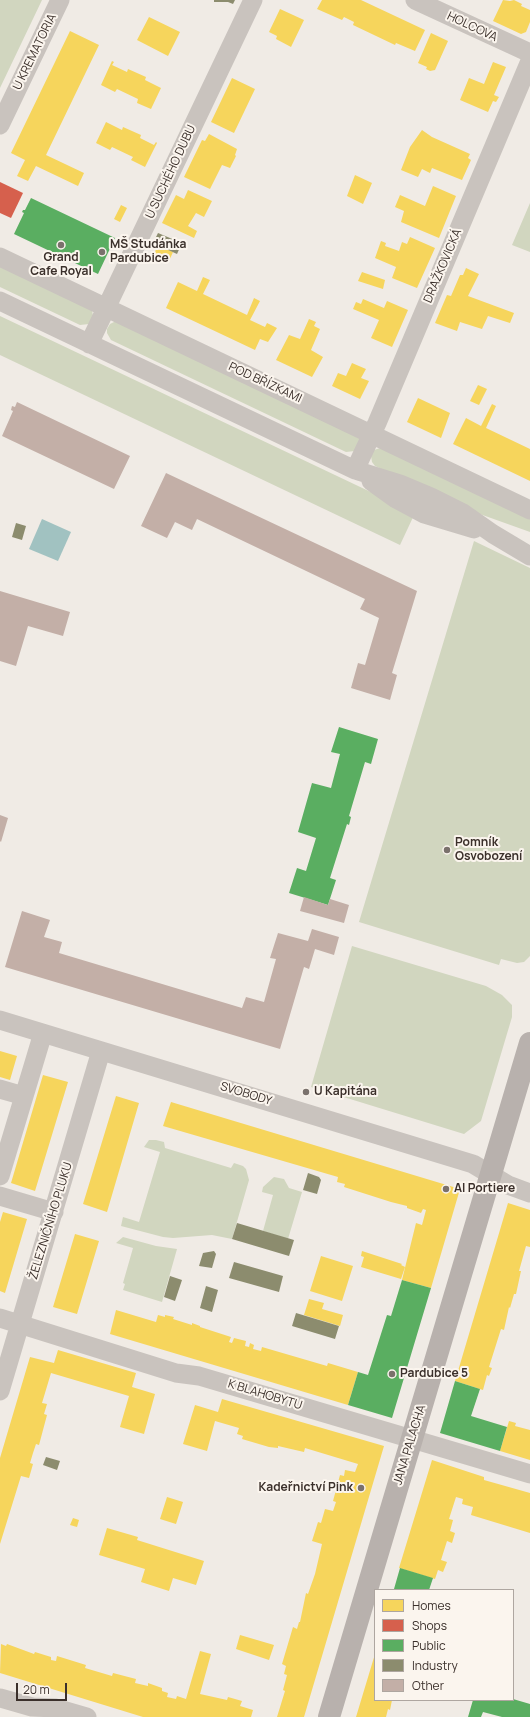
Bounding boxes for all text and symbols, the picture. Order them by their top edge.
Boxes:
street label: HOLCOVA [445,9,499,45]
street label: U KREMATORIA [10,11,60,93]
street label: U SUCHÉHO DUBU [143,123,199,221]
street label: DRAŽKOVICKÁ [421,227,465,305]
place label: MŠ Studánka Pardubice [110,238,186,266]
marker: Grand Cafe Royal [56,240,66,250]
marker: MŠ Studánka Pardubice [97,247,107,257]
place label: Grand Cafe Royal [30,251,92,279]
street label: POD BŘÍZKAMI [226,360,304,406]
place label: Pomník Osvobození [455,836,522,864]
marker: Pomník Osvobození [442,845,452,855]
street label: SVOBODY [218,1079,274,1109]
place label: U Kapitána [314,1085,377,1099]
marker: U Kapitána [301,1087,311,1097]
street label: ŽELEZNIČNÍHO PLUKU [26,1161,76,1281]
place label: Al Portiere [454,1182,515,1196]
marker: Al Portiere [441,1184,451,1194]
place label: Pardubice 5 [400,1367,468,1381]
marker: Pardubice 5 [387,1369,397,1379]
street label: K BLAHOBYTU [226,1377,304,1413]
street label: JANA PALACHA [391,1403,429,1487]
place label: Kadeřnictví Pink [259,1481,353,1495]
marker: Kadeřnictví Pink [356,1483,366,1493]
legend [374,1589,514,1701]
text: Homes [412,1597,451,1614]
text: Shops [412,1617,447,1634]
text: Public [412,1637,446,1654]
text: Industry [412,1657,458,1674]
scale bar [18,1675,69,1701]
text: Other [412,1677,444,1694]
text: 20 m [23,1681,50,1698]

